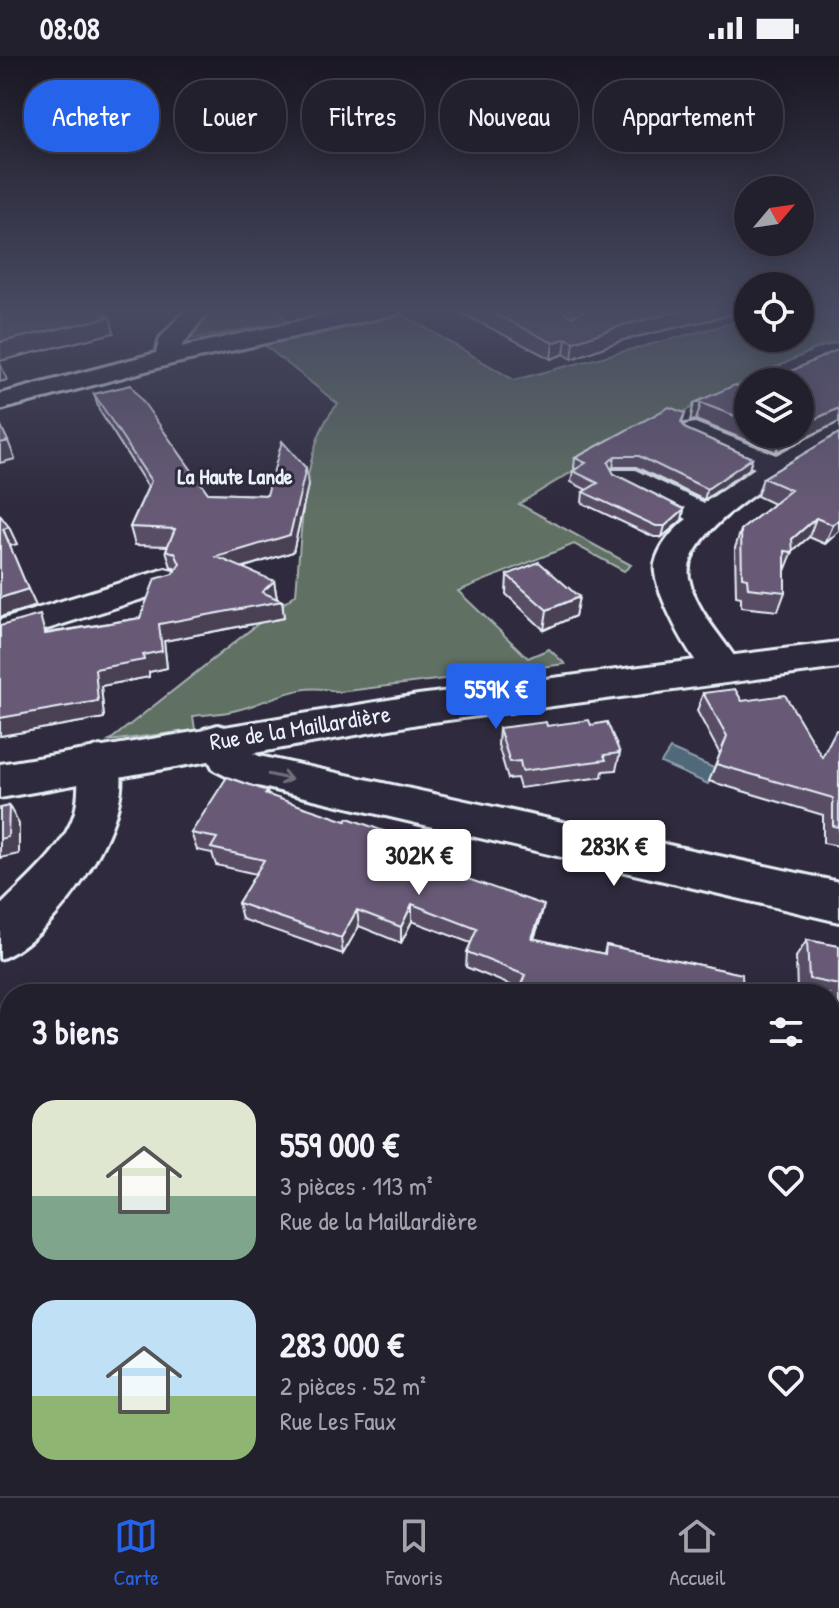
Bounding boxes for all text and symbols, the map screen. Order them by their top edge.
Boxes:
text: 08:08 [40,8,100,48]
chip: Acheter [24,80,159,152]
chip: Louer [175,80,286,152]
chip: Filtres [302,80,424,152]
chip: Nouveau [440,80,578,152]
chip: Appartement [594,80,783,152]
north arrow [734,176,814,256]
map controls [734,176,814,448]
button: locate [734,272,814,352]
button: layers [734,368,814,448]
district label: La Haute Lande [177,461,293,491]
pin: 559K € [431,663,561,731]
text: 559K € [464,671,528,706]
street label: Rue de la Maillardière [207,697,393,757]
one-way arrow [266,770,292,785]
pin: 283K € [549,820,679,888]
text: 283K € [580,828,648,863]
pin: 302K € [354,829,484,897]
text: 302K € [385,837,453,872]
text: 3 biens [32,1009,119,1055]
icon: filters [764,1010,808,1054]
text: 559 000 € [280,1122,399,1168]
icon: home [96,1132,192,1228]
icon: heart [764,1158,808,1202]
text: 3 pièces · 113 m² [280,1168,433,1203]
text: Rue de la Maillardière [280,1203,478,1238]
text: 283 000 € [280,1322,404,1368]
icon: home [96,1332,192,1428]
icon: heart [764,1358,808,1402]
text: 2 pièces · 52 m² [280,1368,426,1403]
text: Rue Les Faux [280,1403,397,1438]
tab: Carte [113,1514,159,1592]
tab: Favoris [386,1514,442,1592]
tab: Accueil [669,1514,725,1592]

